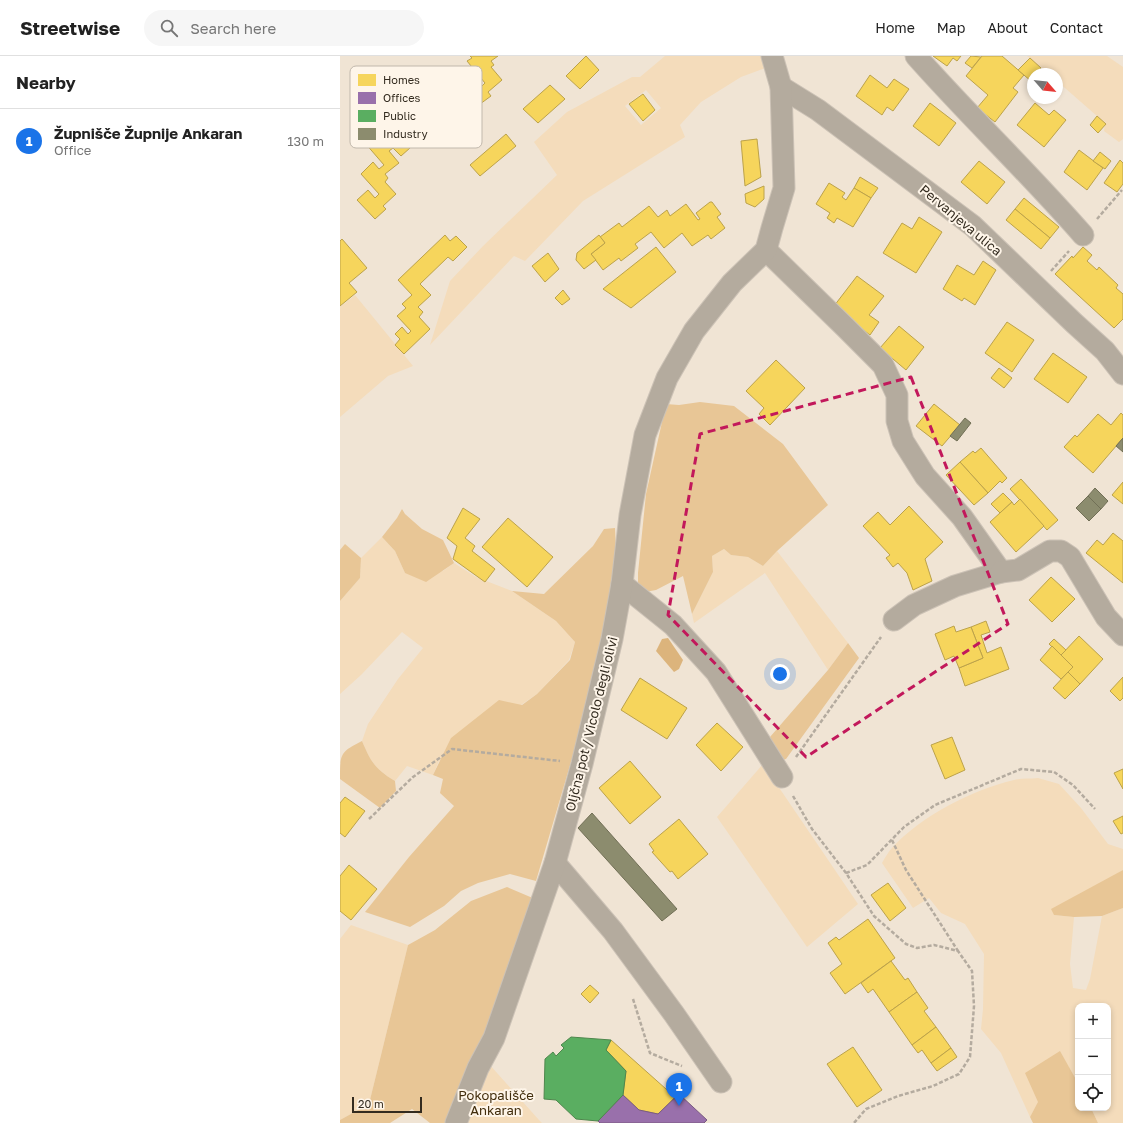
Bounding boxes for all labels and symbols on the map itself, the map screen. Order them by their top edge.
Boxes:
legend [350,66,482,148]
north arrow [1027,68,1063,104]
text: Homes [383,73,420,86]
text: Offices [383,91,421,104]
text: Public [383,109,416,122]
text: Industry [383,127,428,140]
street label: Pervanjeva ulica [917,181,1005,259]
street label: Oljčna pot / Vicolo degli olivi [562,635,620,813]
your location [770,664,790,684]
pin: 1 [666,1073,692,1106]
park label: Pokopališče Ankaran [458,1087,534,1118]
scale bar [352,1095,422,1114]

